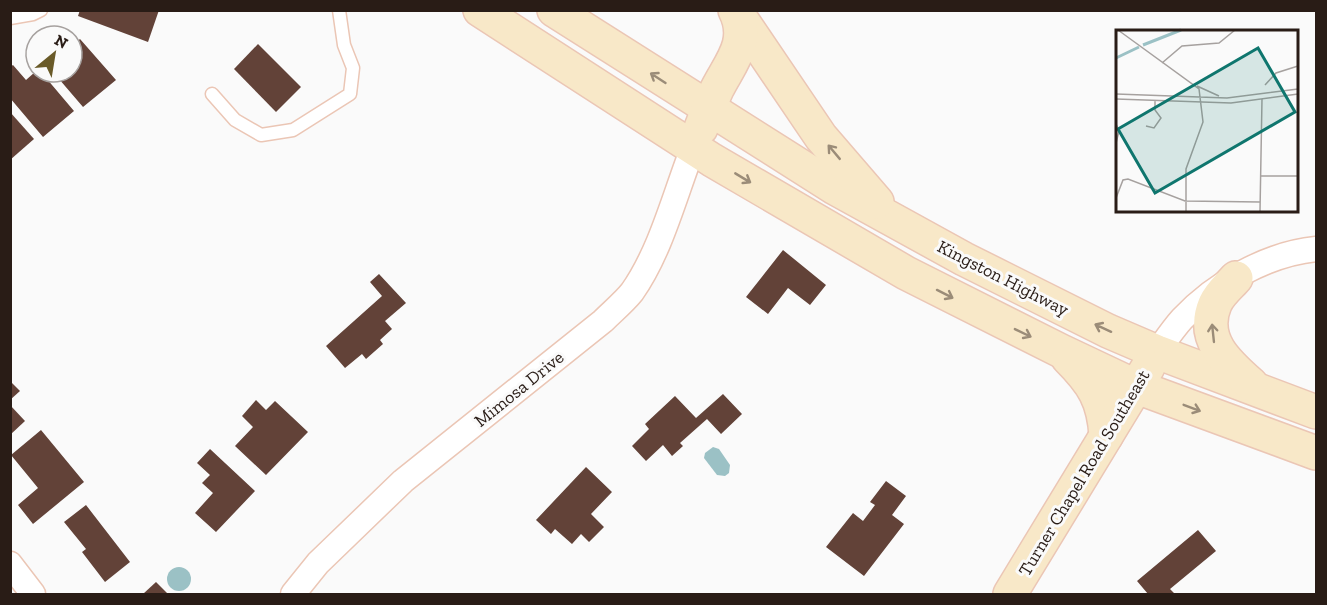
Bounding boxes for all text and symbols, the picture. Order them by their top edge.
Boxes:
north arrow [24,24,84,84]
text: N [51,30,71,53]
inset map [1116,30,1297,212]
one-way arrow [650,71,667,84]
one-way arrow [827,145,841,160]
one-way arrow [734,173,751,185]
street label: Kingston Highway [934,235,1073,321]
one-way arrow [935,288,953,300]
one-way arrow [1095,322,1113,334]
one-way arrow [1208,323,1219,343]
one-way arrow [1014,327,1031,339]
street label: Mimosa Drive [470,346,568,432]
street label: Turner Chapel Road Southeast [1014,366,1155,580]
one-way arrow [1182,403,1201,414]

